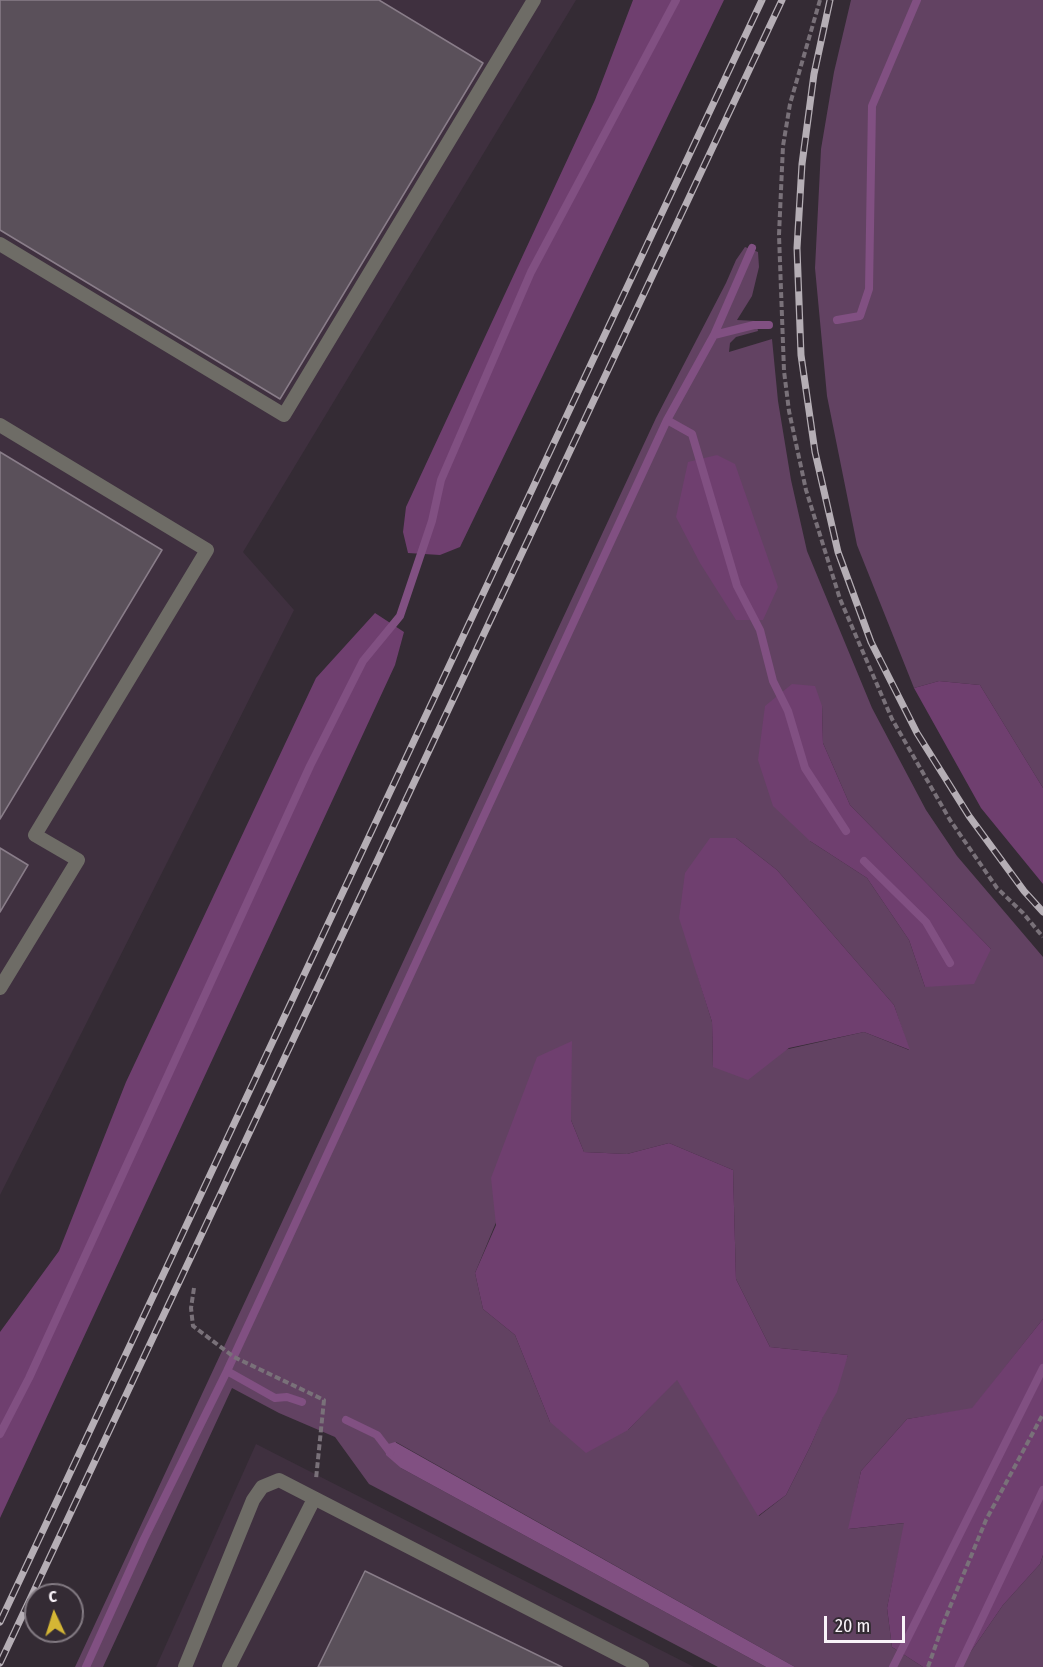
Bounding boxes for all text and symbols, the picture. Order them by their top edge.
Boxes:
north arrow [24,1583,84,1643]
text: С [48,1587,58,1606]
scale bar [827,1604,908,1642]
text: 20 m [835,1615,870,1637]

